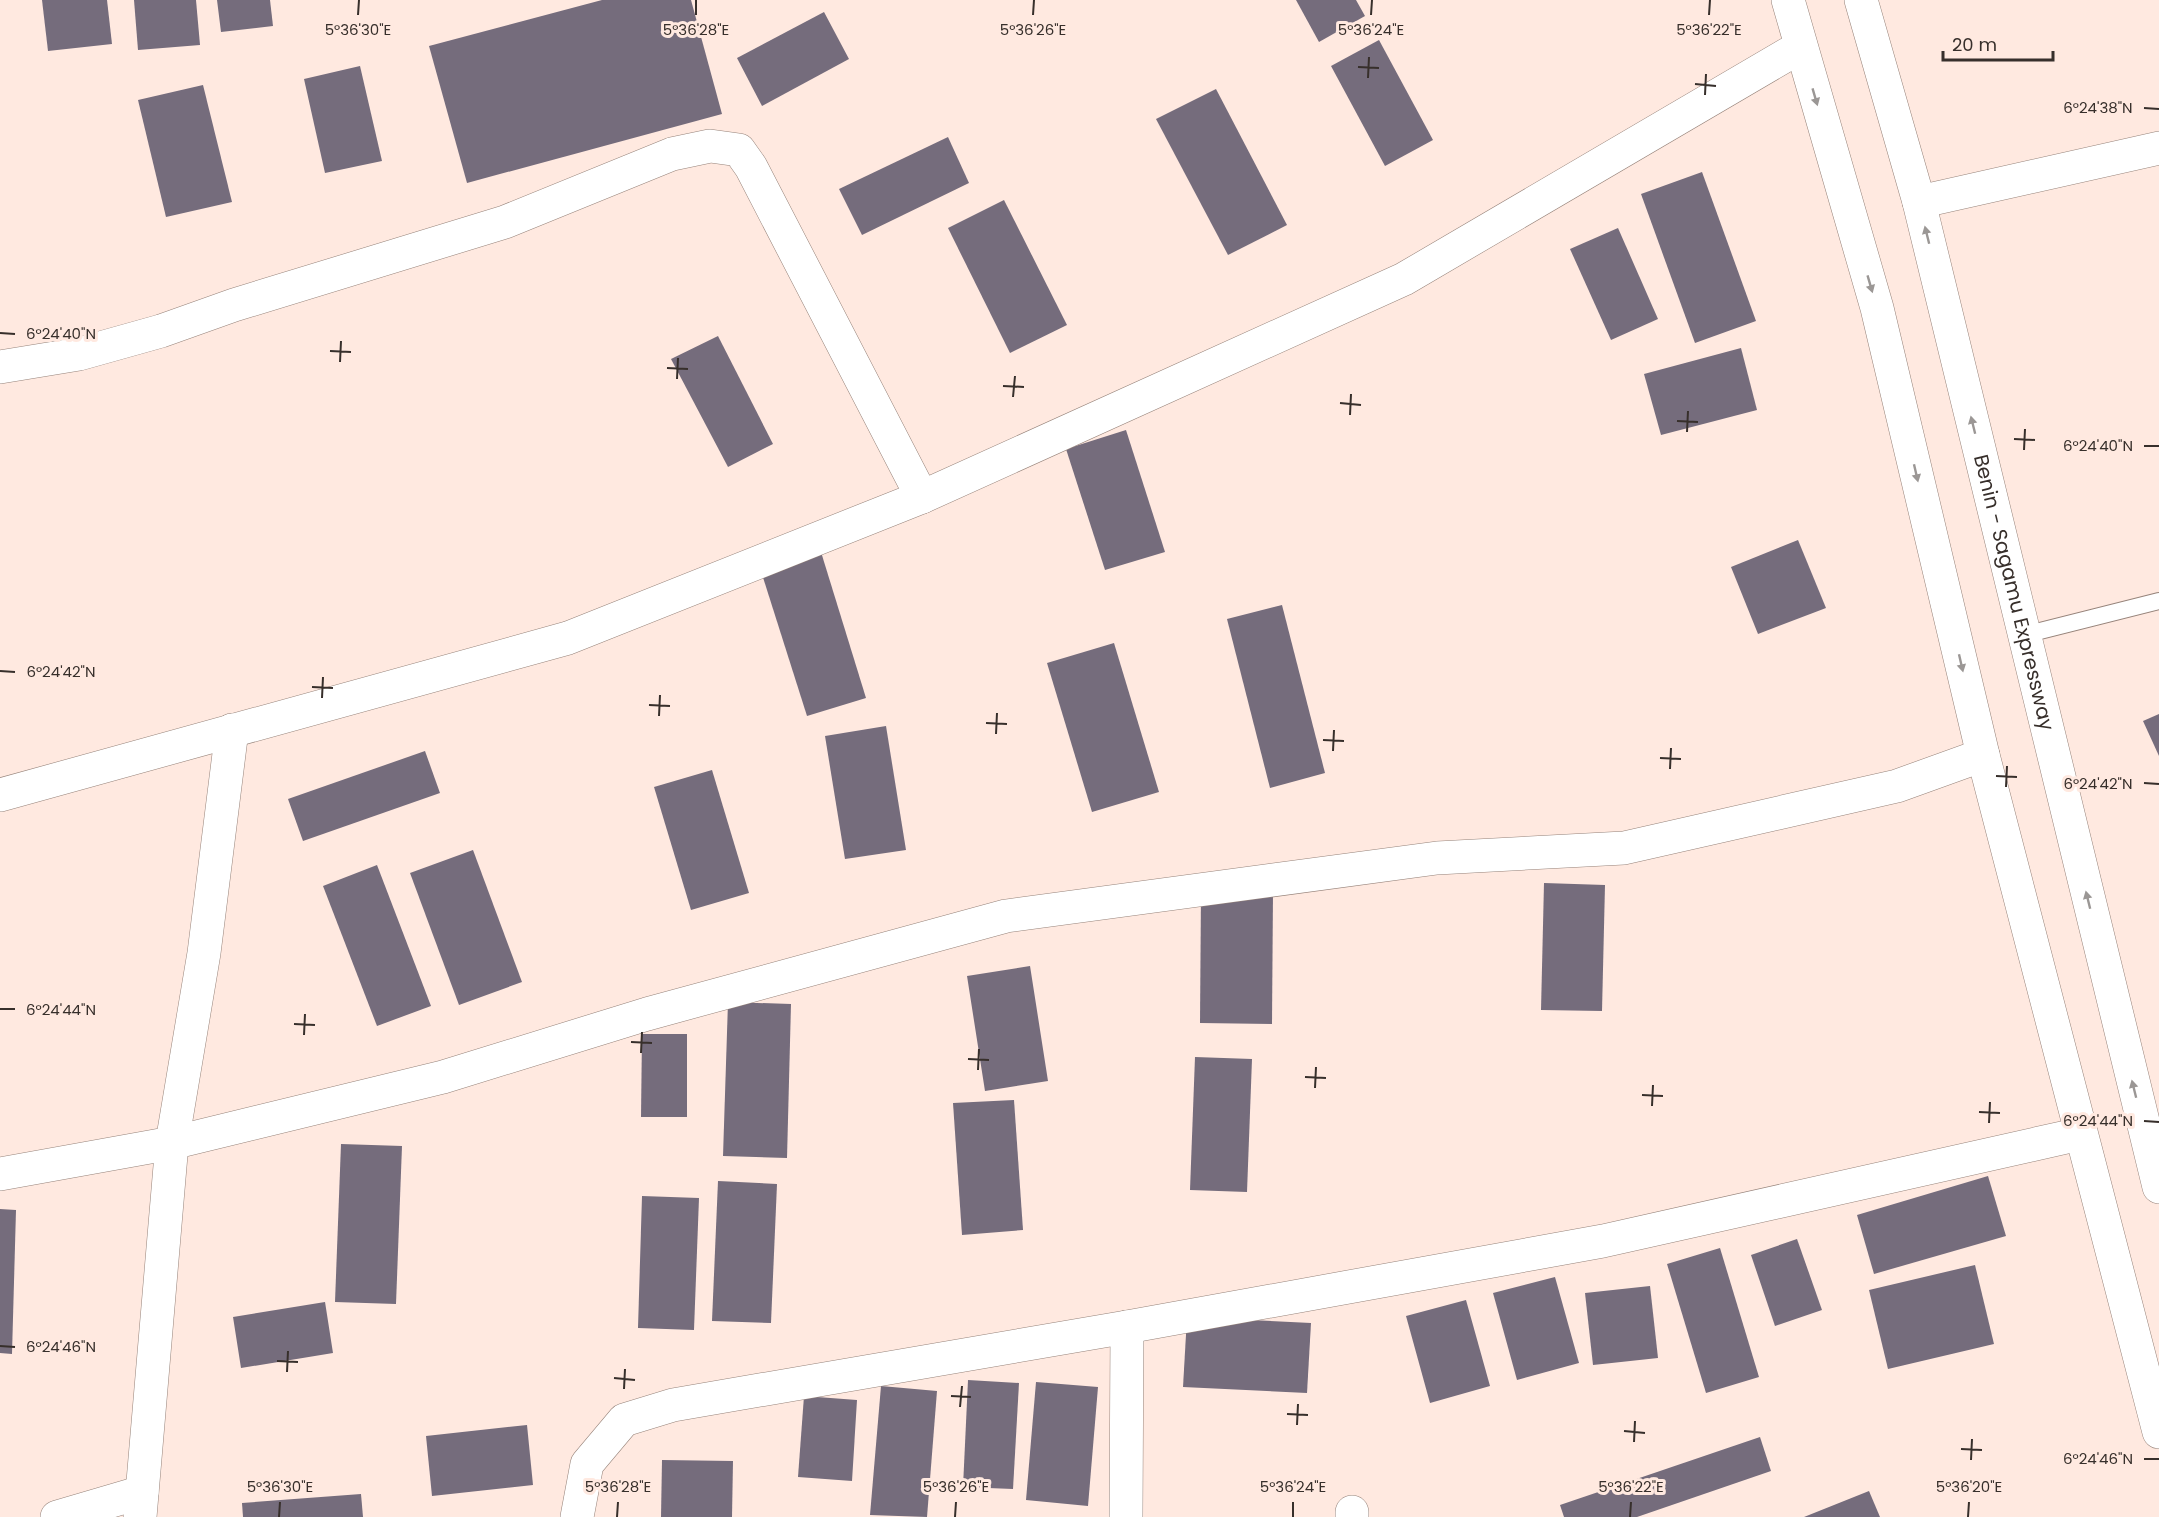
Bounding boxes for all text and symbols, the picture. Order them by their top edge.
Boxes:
text: 5°36'30"E [325,19,391,40]
text: 5°36'28"E [663,19,729,40]
text: 5°36'26"E [1000,19,1066,40]
text: 5°36'24"E [1338,19,1404,40]
text: 5°36'22"E [1676,19,1742,40]
scale bar [1943,24,2052,62]
text: 20 m [1952,32,1997,57]
one-way arrow [1811,88,1820,106]
text: 6°24'38"N [2063,97,2133,118]
one-way arrow [1921,226,1931,244]
one-way arrow [1866,275,1875,293]
text: 6°24'40"N [26,323,96,344]
one-way arrow [1967,415,1977,434]
text: 6°24'40"N [2063,435,2133,456]
street label: Benin - Sagamu Expressway [1967,451,2061,733]
one-way arrow [1912,464,1921,483]
one-way arrow [1957,654,1966,673]
text: 6°24'42"N [26,661,96,682]
text: 6°24'42"N [2063,773,2133,794]
one-way arrow [2083,891,2093,909]
text: 6°24'44"N [26,999,96,1020]
one-way arrow [2129,1080,2139,1098]
text: 6°24'44"N [2063,1110,2133,1131]
text: 6°24'46"N [26,1336,96,1357]
text: 6°24'46"N [2063,1448,2133,1469]
text: 5°36'30"E [247,1476,313,1497]
text: 5°36'28"E [585,1476,651,1497]
text: 5°36'26"E [923,1476,989,1497]
text: 5°36'24"E [1260,1476,1326,1497]
text: 5°36'22"E [1598,1476,1664,1497]
text: 5°36'20"E [1936,1476,2002,1497]

